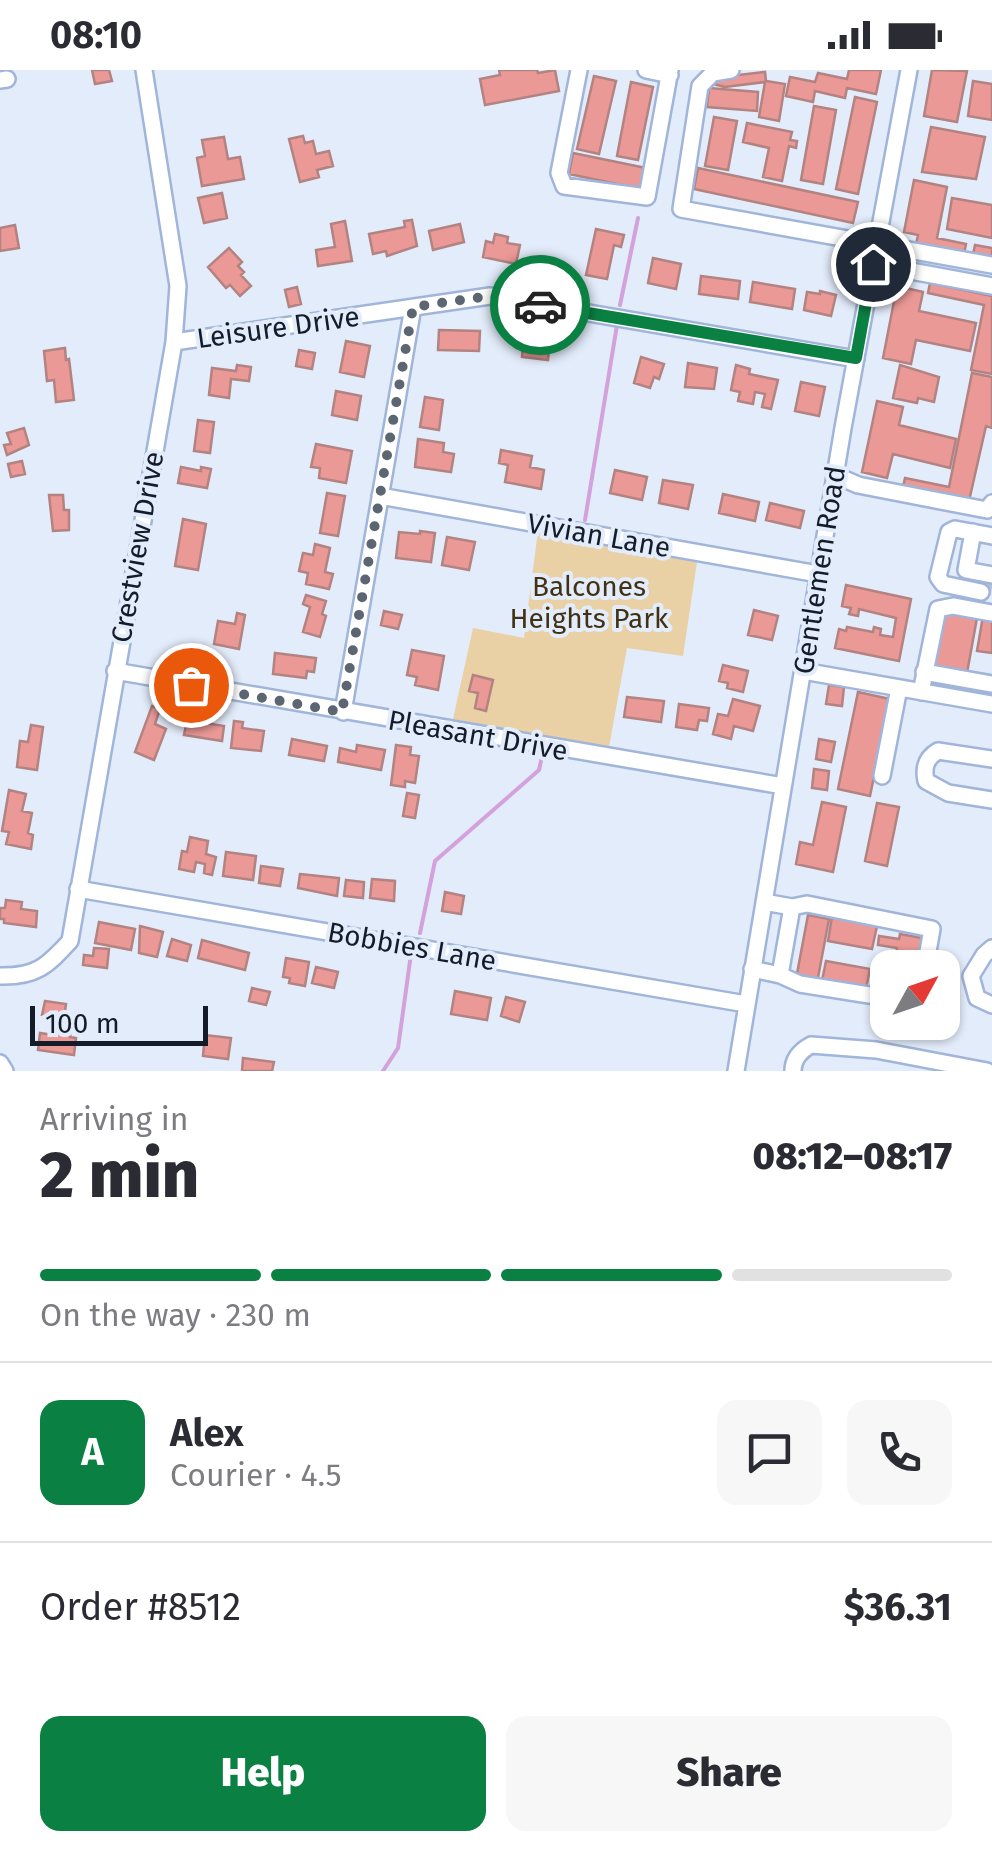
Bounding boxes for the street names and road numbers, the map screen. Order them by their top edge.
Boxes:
street label: Leisure Drive [195,300,362,355]
street label: Crestview Drive [104,449,171,645]
street label: Gentlemen Road [787,464,852,676]
street label: Vivian Lane [525,507,673,564]
street label: Pleasant Drive [386,703,570,768]
street label: Bobbies Lane [325,915,499,978]

